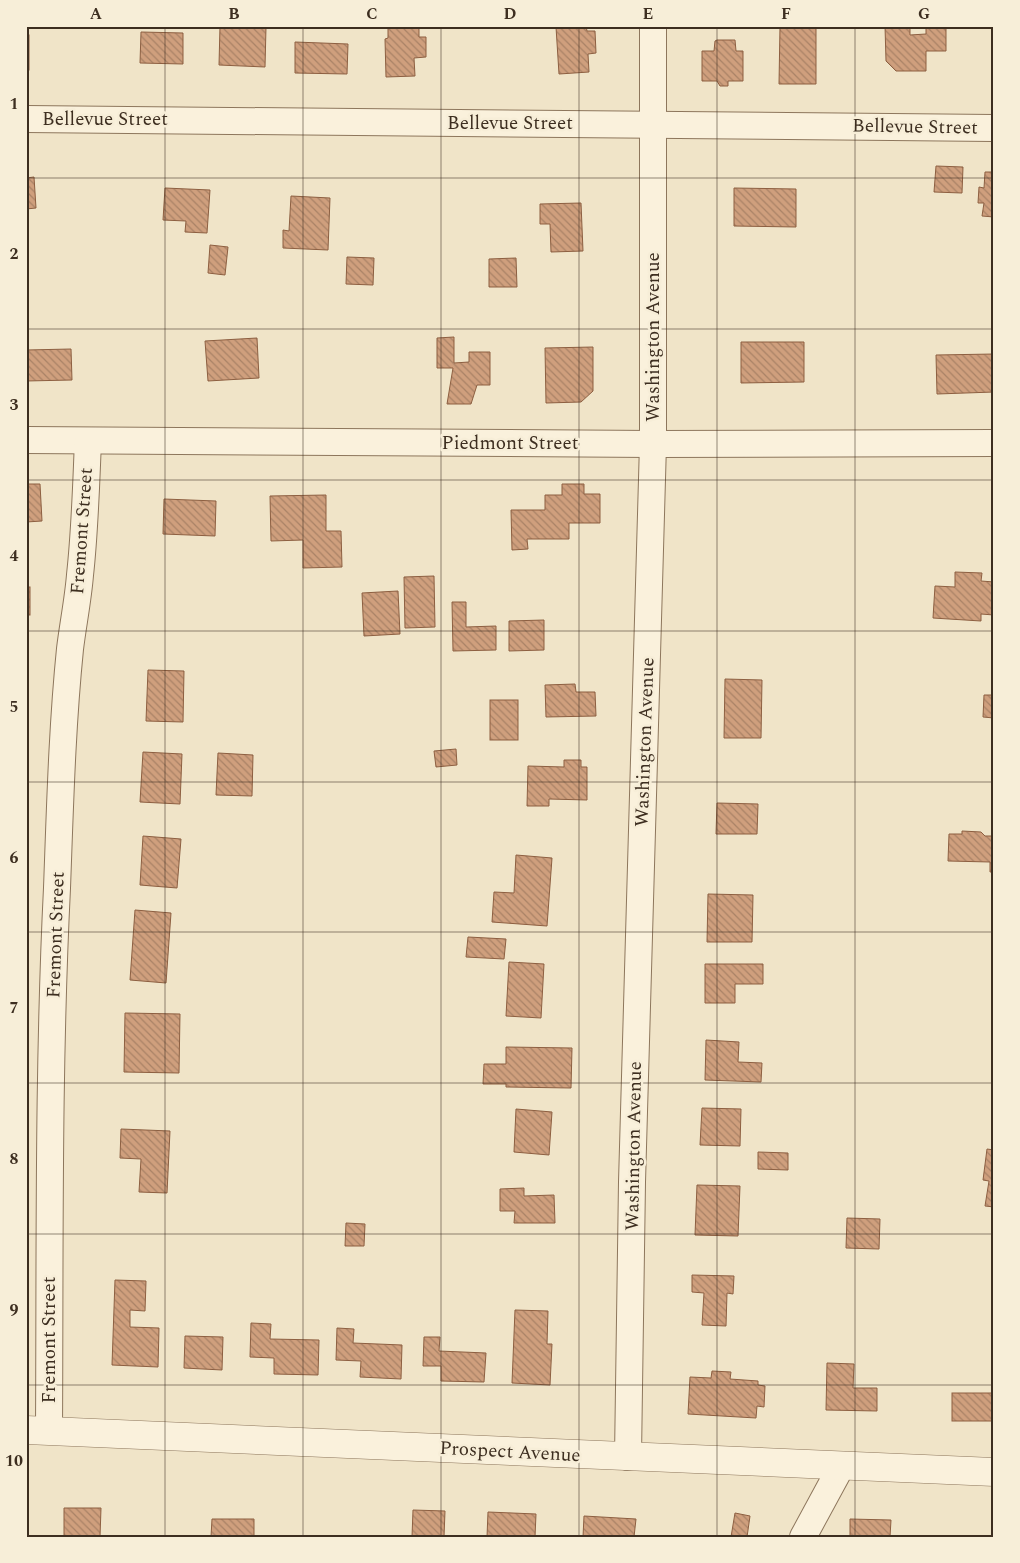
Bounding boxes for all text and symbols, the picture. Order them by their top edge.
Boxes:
text: A [90,2,103,26]
text: B [228,2,240,26]
text: C [366,2,378,26]
text: D [504,2,517,26]
text: E [643,2,653,26]
text: F [781,2,791,26]
text: G [918,2,930,26]
text: 1 [10,92,18,116]
street label: Bellevue Street [42,105,168,134]
street label: Bellevue Street [447,109,573,138]
street label: Bellevue Street [852,111,978,143]
text: 2 [10,242,19,266]
street label: Washington Avenue [639,252,668,422]
text: 3 [10,393,19,417]
street label: Piedmont Street [442,429,579,458]
street label: Fremont Street [63,466,101,595]
text: 4 [10,544,19,568]
street label: Washington Avenue [628,657,662,827]
text: 5 [10,695,18,719]
text: 6 [10,846,19,870]
street label: Fremont Street [39,871,73,999]
text: 7 [10,996,19,1020]
street label: Washington Avenue [618,1061,650,1231]
text: 8 [10,1147,19,1171]
street label: Fremont Street [35,1276,64,1403]
text: 9 [10,1298,19,1322]
street label: Prospect Avenue [439,1434,581,1470]
text: 10 [5,1449,23,1473]

